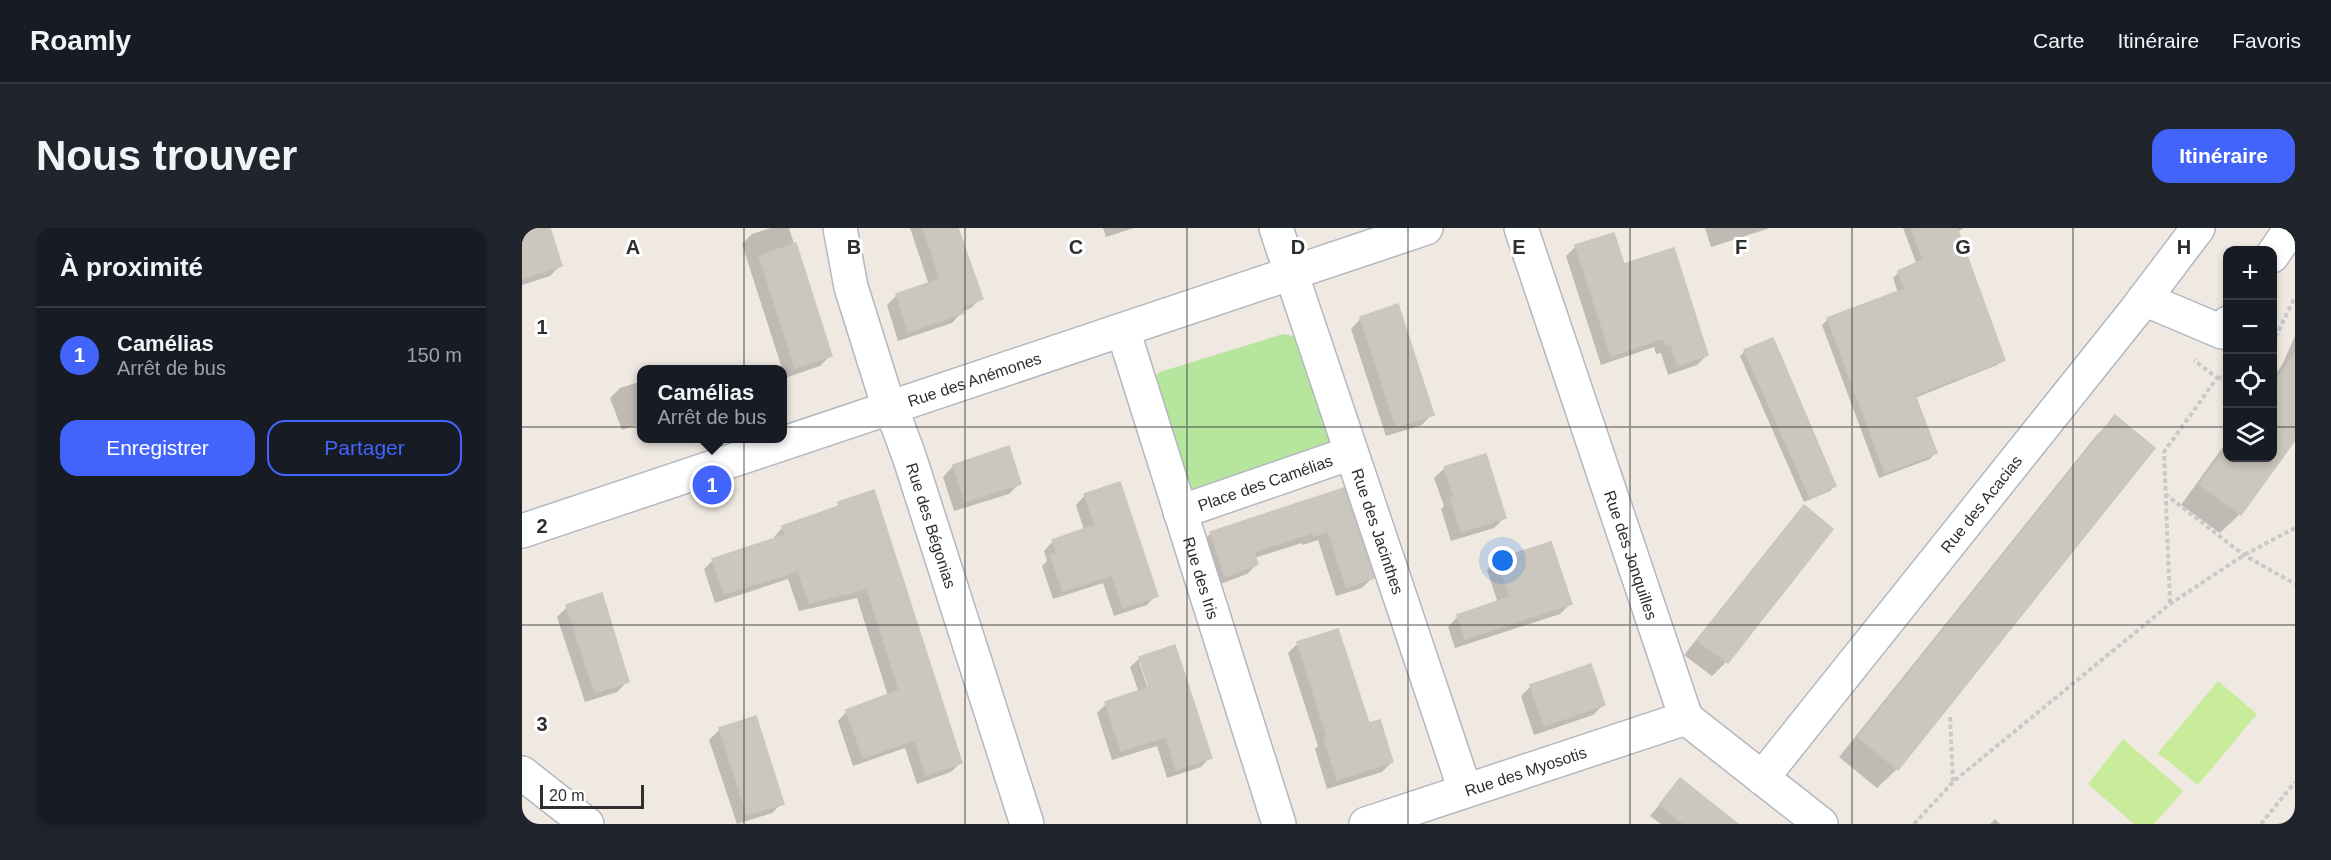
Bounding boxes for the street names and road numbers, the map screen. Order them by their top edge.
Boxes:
street label: Rue des Anémones [905,349,1043,410]
street label: Place des Camélias [1195,452,1335,514]
street label: Rue des Acacias [1937,452,2025,556]
street label: Rue des Bégonias [903,461,959,590]
street label: Rue des Jacinthes [1349,466,1407,596]
street label: Rue des Jonquilles [1601,488,1661,622]
street label: Rue des Iris [1180,535,1222,621]
street label: Rue des Myosotis [1462,743,1589,799]

